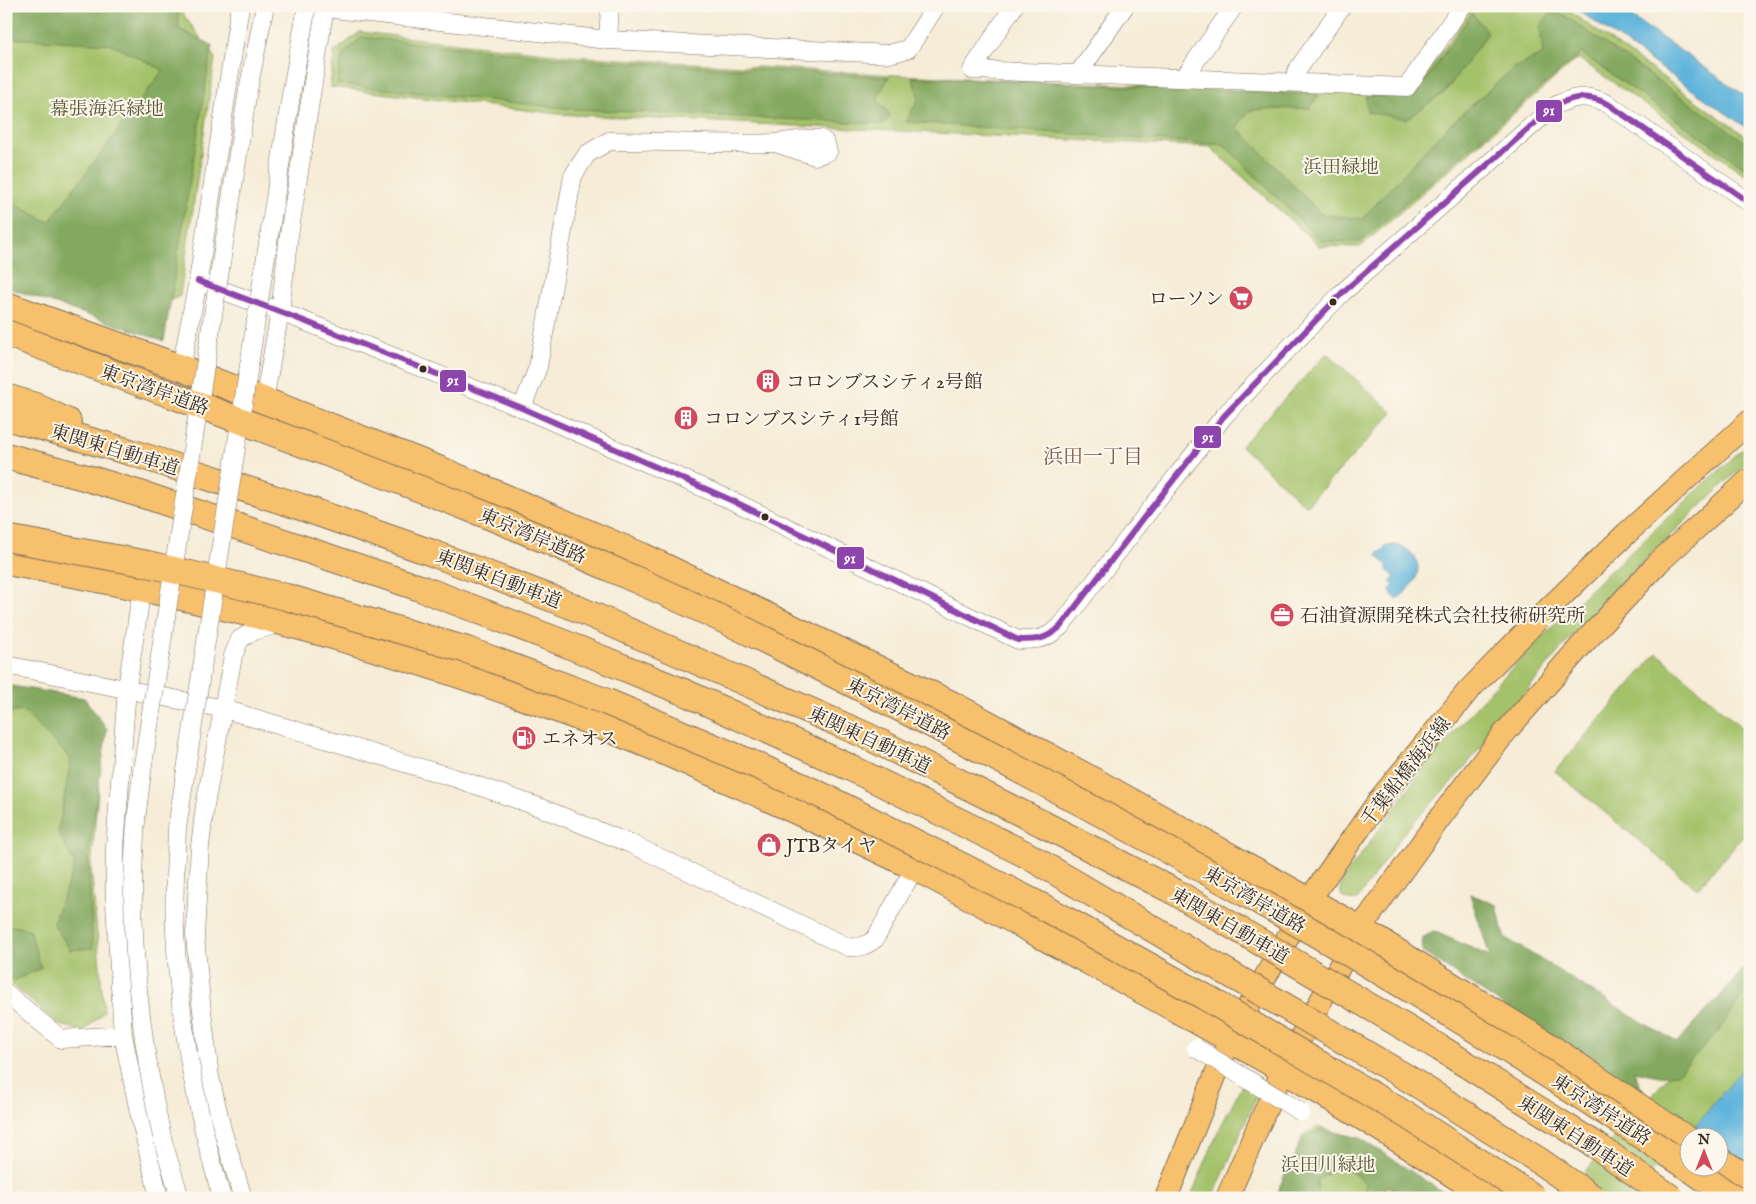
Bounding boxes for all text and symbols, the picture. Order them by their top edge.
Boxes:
park label: 幕張海浜緑地 [50,98,164,122]
line badge: 91 [1535,99,1563,123]
text: 91 [1542,102,1555,120]
park label: 浜田緑地 [1303,156,1379,180]
supermarket icon: ローソン [1228,285,1254,311]
place label: ローソン [1149,288,1224,312]
unlabelled marker [1328,297,1338,307]
street label: 東京湾岸道路 [97,360,212,422]
unlabelled marker [418,364,428,374]
building icon: コロンブスシティ2号館 [755,368,781,394]
line badge: 91 [439,369,467,393]
place label: コロンブスシティ2号館 [786,371,983,395]
text: 91 [446,372,459,390]
building icon: コロンブスシティ1号館 [673,405,699,431]
place label: コロンブスシティ1号館 [704,408,899,432]
street label: 東関東自動車道 [47,420,182,482]
line badge: 91 [1193,425,1222,449]
text: 91 [1201,429,1214,447]
district label: 浜田一丁目 [1043,445,1143,470]
street label: 東京湾岸道路 [475,504,589,570]
unlabelled marker [760,512,770,522]
street label: 東関東自動車道 [432,545,565,615]
line badge: 91 [836,546,865,570]
text: 91 [843,550,856,568]
office icon: 石油資源開発株式会社技術研究所 [1269,602,1295,628]
place label: 石油資源開発株式会社技術研究所 [1300,605,1585,629]
street label: 東京湾岸道路 [842,673,954,746]
street label: 東関東自動車道 [804,702,935,780]
street label: 千葉船橋海浜線 [1356,712,1457,832]
fuel station icon: エネオス [511,725,537,751]
place label: エネオス [542,728,618,752]
shop icon: JTBタイヤ [756,832,782,858]
place label: JTBタイヤ [784,835,877,859]
street label: 東京湾岸道路 [1199,862,1309,940]
street label: 東関東自動車道 [1165,883,1293,970]
street label: 東京湾岸道路 [1547,1070,1655,1152]
street label: 東関東自動車道 [1513,1090,1637,1183]
north arrow [1678,1126,1728,1176]
text: N [1697,1131,1710,1149]
park label: 浜田川緑地 [1280,1154,1376,1178]

